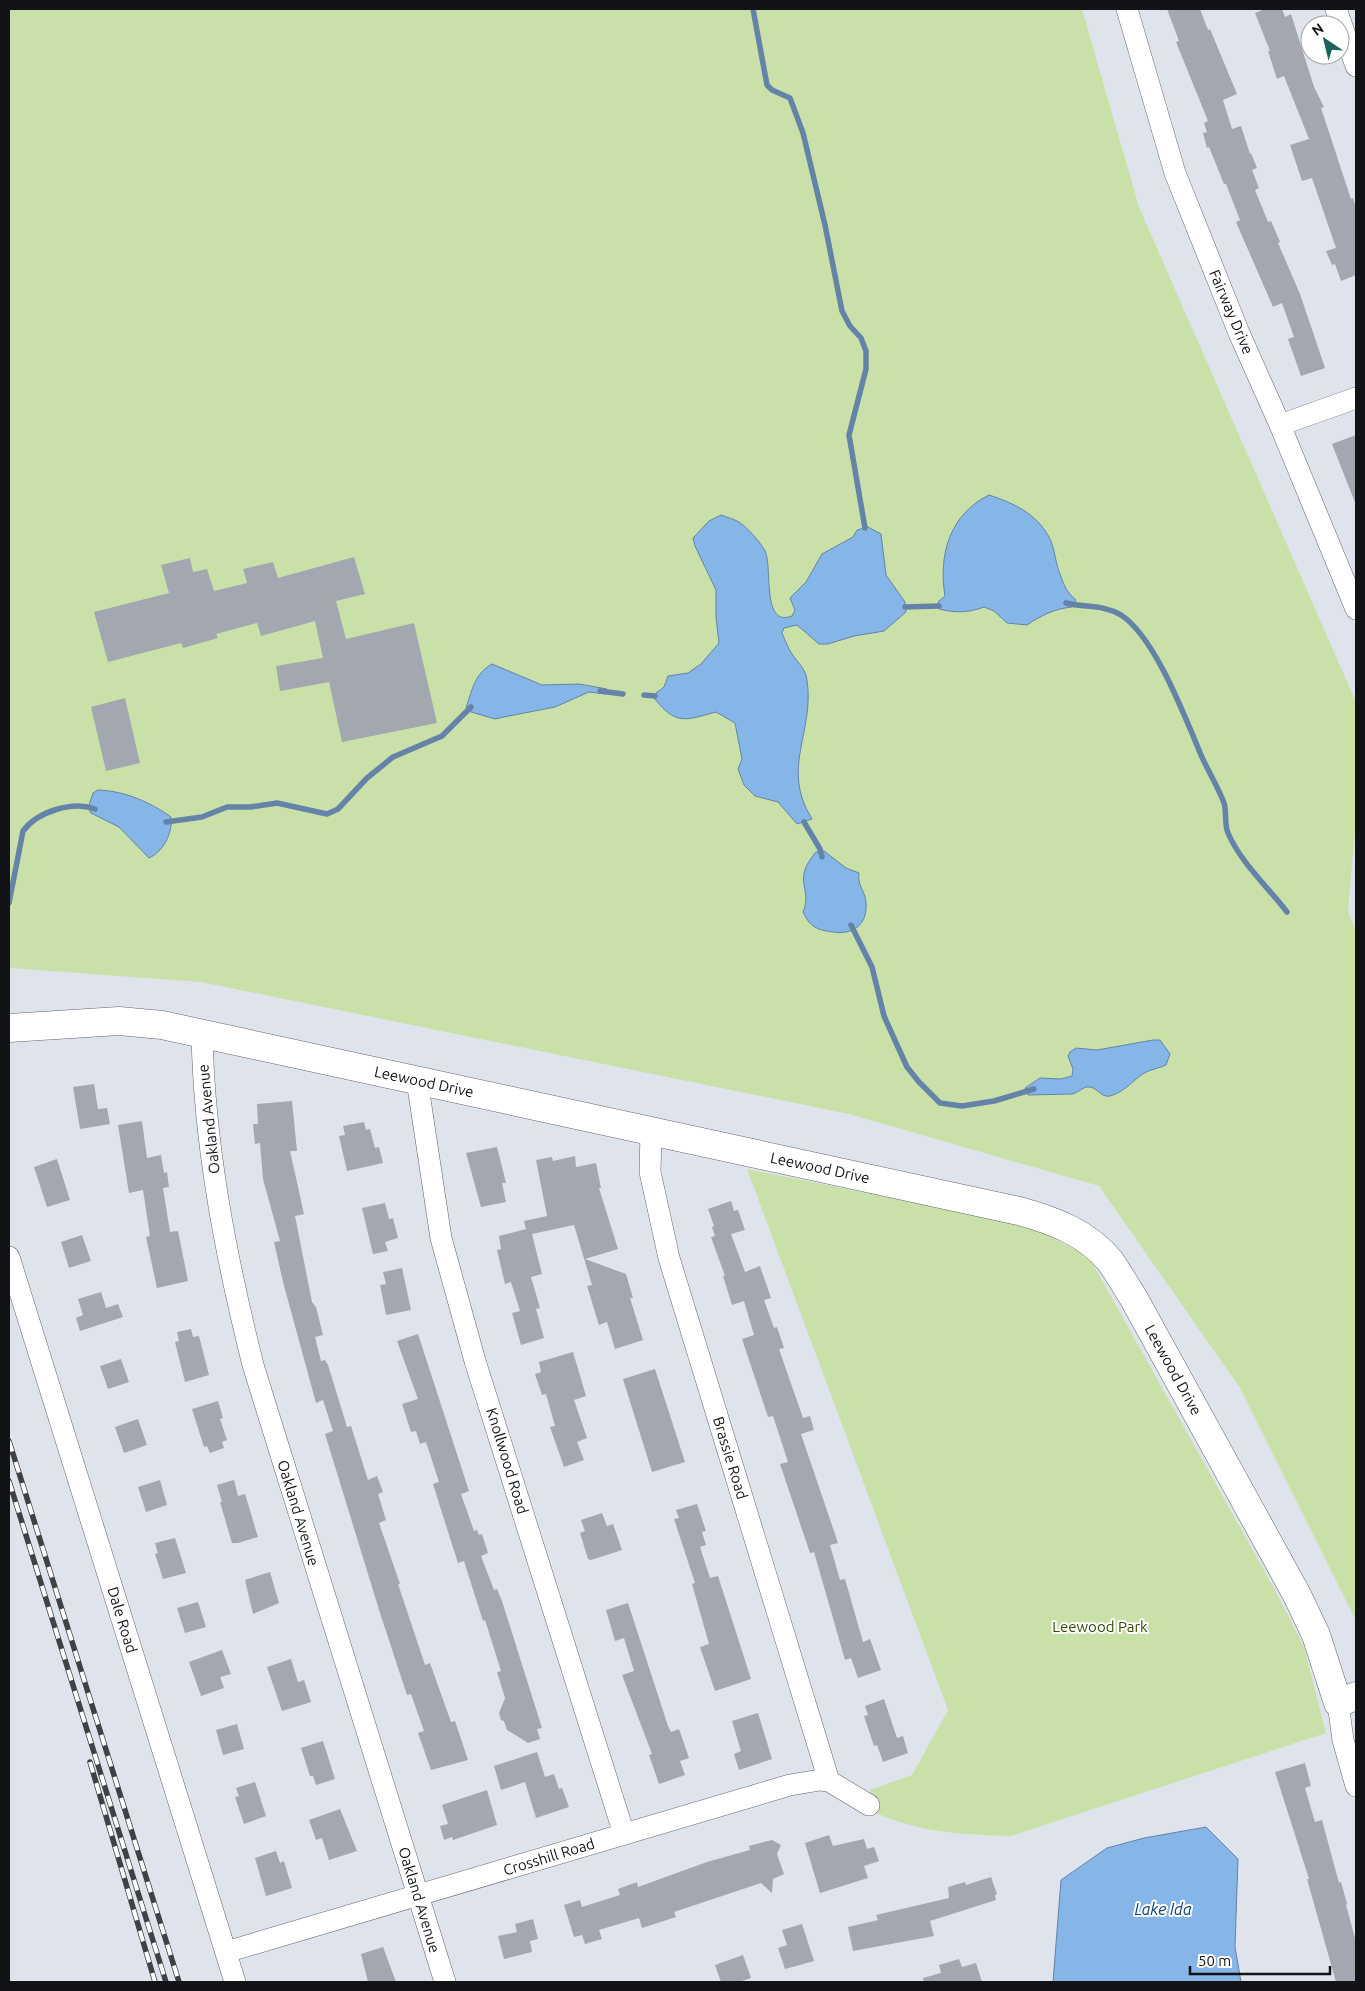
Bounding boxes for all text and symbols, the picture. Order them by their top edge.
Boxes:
north arrow [1300,15,1350,65]
text: N [1309,20,1326,39]
street label: Fairway Drive [1206,267,1257,357]
street label: Leewood Drive [373,1063,475,1100]
street label: Oakland Avenue [194,1064,223,1175]
street label: Leewood Drive [769,1149,871,1186]
street label: Leewood Drive [1142,1321,1205,1418]
street label: Knollwood Road [483,1406,532,1516]
street label: Brassie Road [710,1414,751,1501]
street label: Oakland Avenue [274,1458,323,1568]
street label: Dale Road [104,1585,141,1655]
park label: Leewood Park [1052,1618,1148,1635]
street label: Crosshill Road [501,1835,597,1879]
street label: Oakland Avenue [395,1845,444,1955]
water label: Lake Ida [1134,1900,1192,1918]
scale bar [1190,1944,1330,1976]
text: 50 m [1198,1952,1231,1969]

